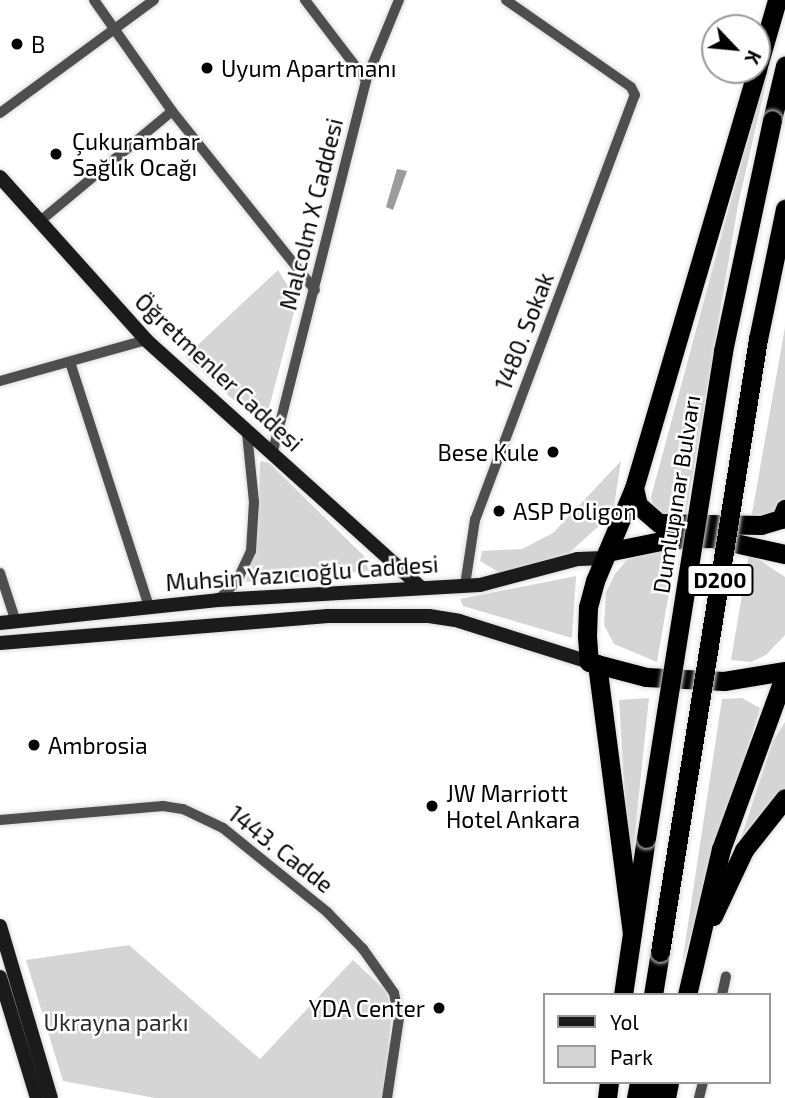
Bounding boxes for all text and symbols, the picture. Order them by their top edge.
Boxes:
north arrow [701,14,771,84]
place label: B [31,30,45,58]
marker: B [9,36,25,52]
text: K [741,47,767,68]
place label: Uyum Apartmanı [221,54,397,82]
marker: Uyum Apartmanı [199,60,215,76]
street label: Malcolm X Caddesi [274,115,348,313]
place label: Çukurambar Sağlık Ocağı [72,127,200,181]
marker: Çukurambar Sağlık Ocağı [46,144,66,164]
street label: 1480. Sokak [489,268,559,394]
street label: Öğretmenler Caddesi [129,287,309,457]
street label: Dumlupınar Bulvarı [647,392,705,596]
place label: Bese Kule [437,438,539,466]
marker: Bese Kule [545,444,561,460]
place label: ASP Poligon [513,497,637,525]
marker: ASP Poligon [491,503,507,519]
street label: Muhsin Yazıcıoğlu Caddesi [164,550,440,596]
road number: D200 [685,562,755,598]
place label: Ambrosia [48,731,148,759]
marker: Ambrosia [26,737,42,753]
place label: JW Marriott Hotel Ankara [446,779,581,833]
marker: JW Marriott Hotel Ankara [424,798,440,814]
street label: 1443. Cadde [223,800,339,898]
legend [544,993,771,1084]
place label: YDA Center [308,994,425,1022]
marker: YDA Center [431,1000,447,1016]
park label: Ukrayna parkı [44,1008,188,1036]
text: Yol [610,1009,639,1034]
text: Park [610,1044,653,1069]

